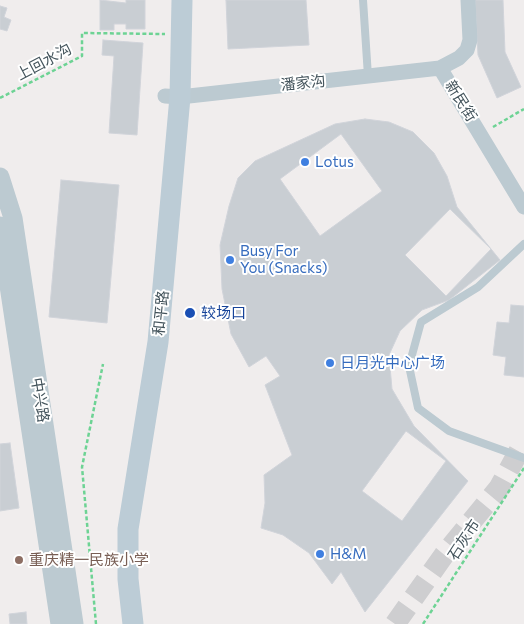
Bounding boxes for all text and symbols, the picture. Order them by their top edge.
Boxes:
street label: 上回水沟 [13,40,75,84]
street label: 潘家沟 [280,72,326,94]
street label: 新民街 [441,77,481,125]
place label: Lotus [315,153,354,171]
marker: Lotus [299,156,311,168]
place label: Busy For You (Snacks) [240,242,328,277]
marker: Busy For You (Snacks) [224,254,236,266]
street label: 和平路 [150,290,172,336]
place label: 较场口 [201,304,246,322]
marker: 较场口 [183,306,197,320]
place label: 日月光中心广场 [340,354,445,372]
marker: 日月光中心广场 [324,357,336,369]
street label: 中兴路 [28,376,52,424]
street label: 石灰市 [444,516,484,564]
place label: H&M [330,545,367,563]
marker: H&M [314,548,326,560]
place label: 重庆精一民族小学 [29,551,149,569]
marker: 重庆精一民族小学 [13,554,25,566]

